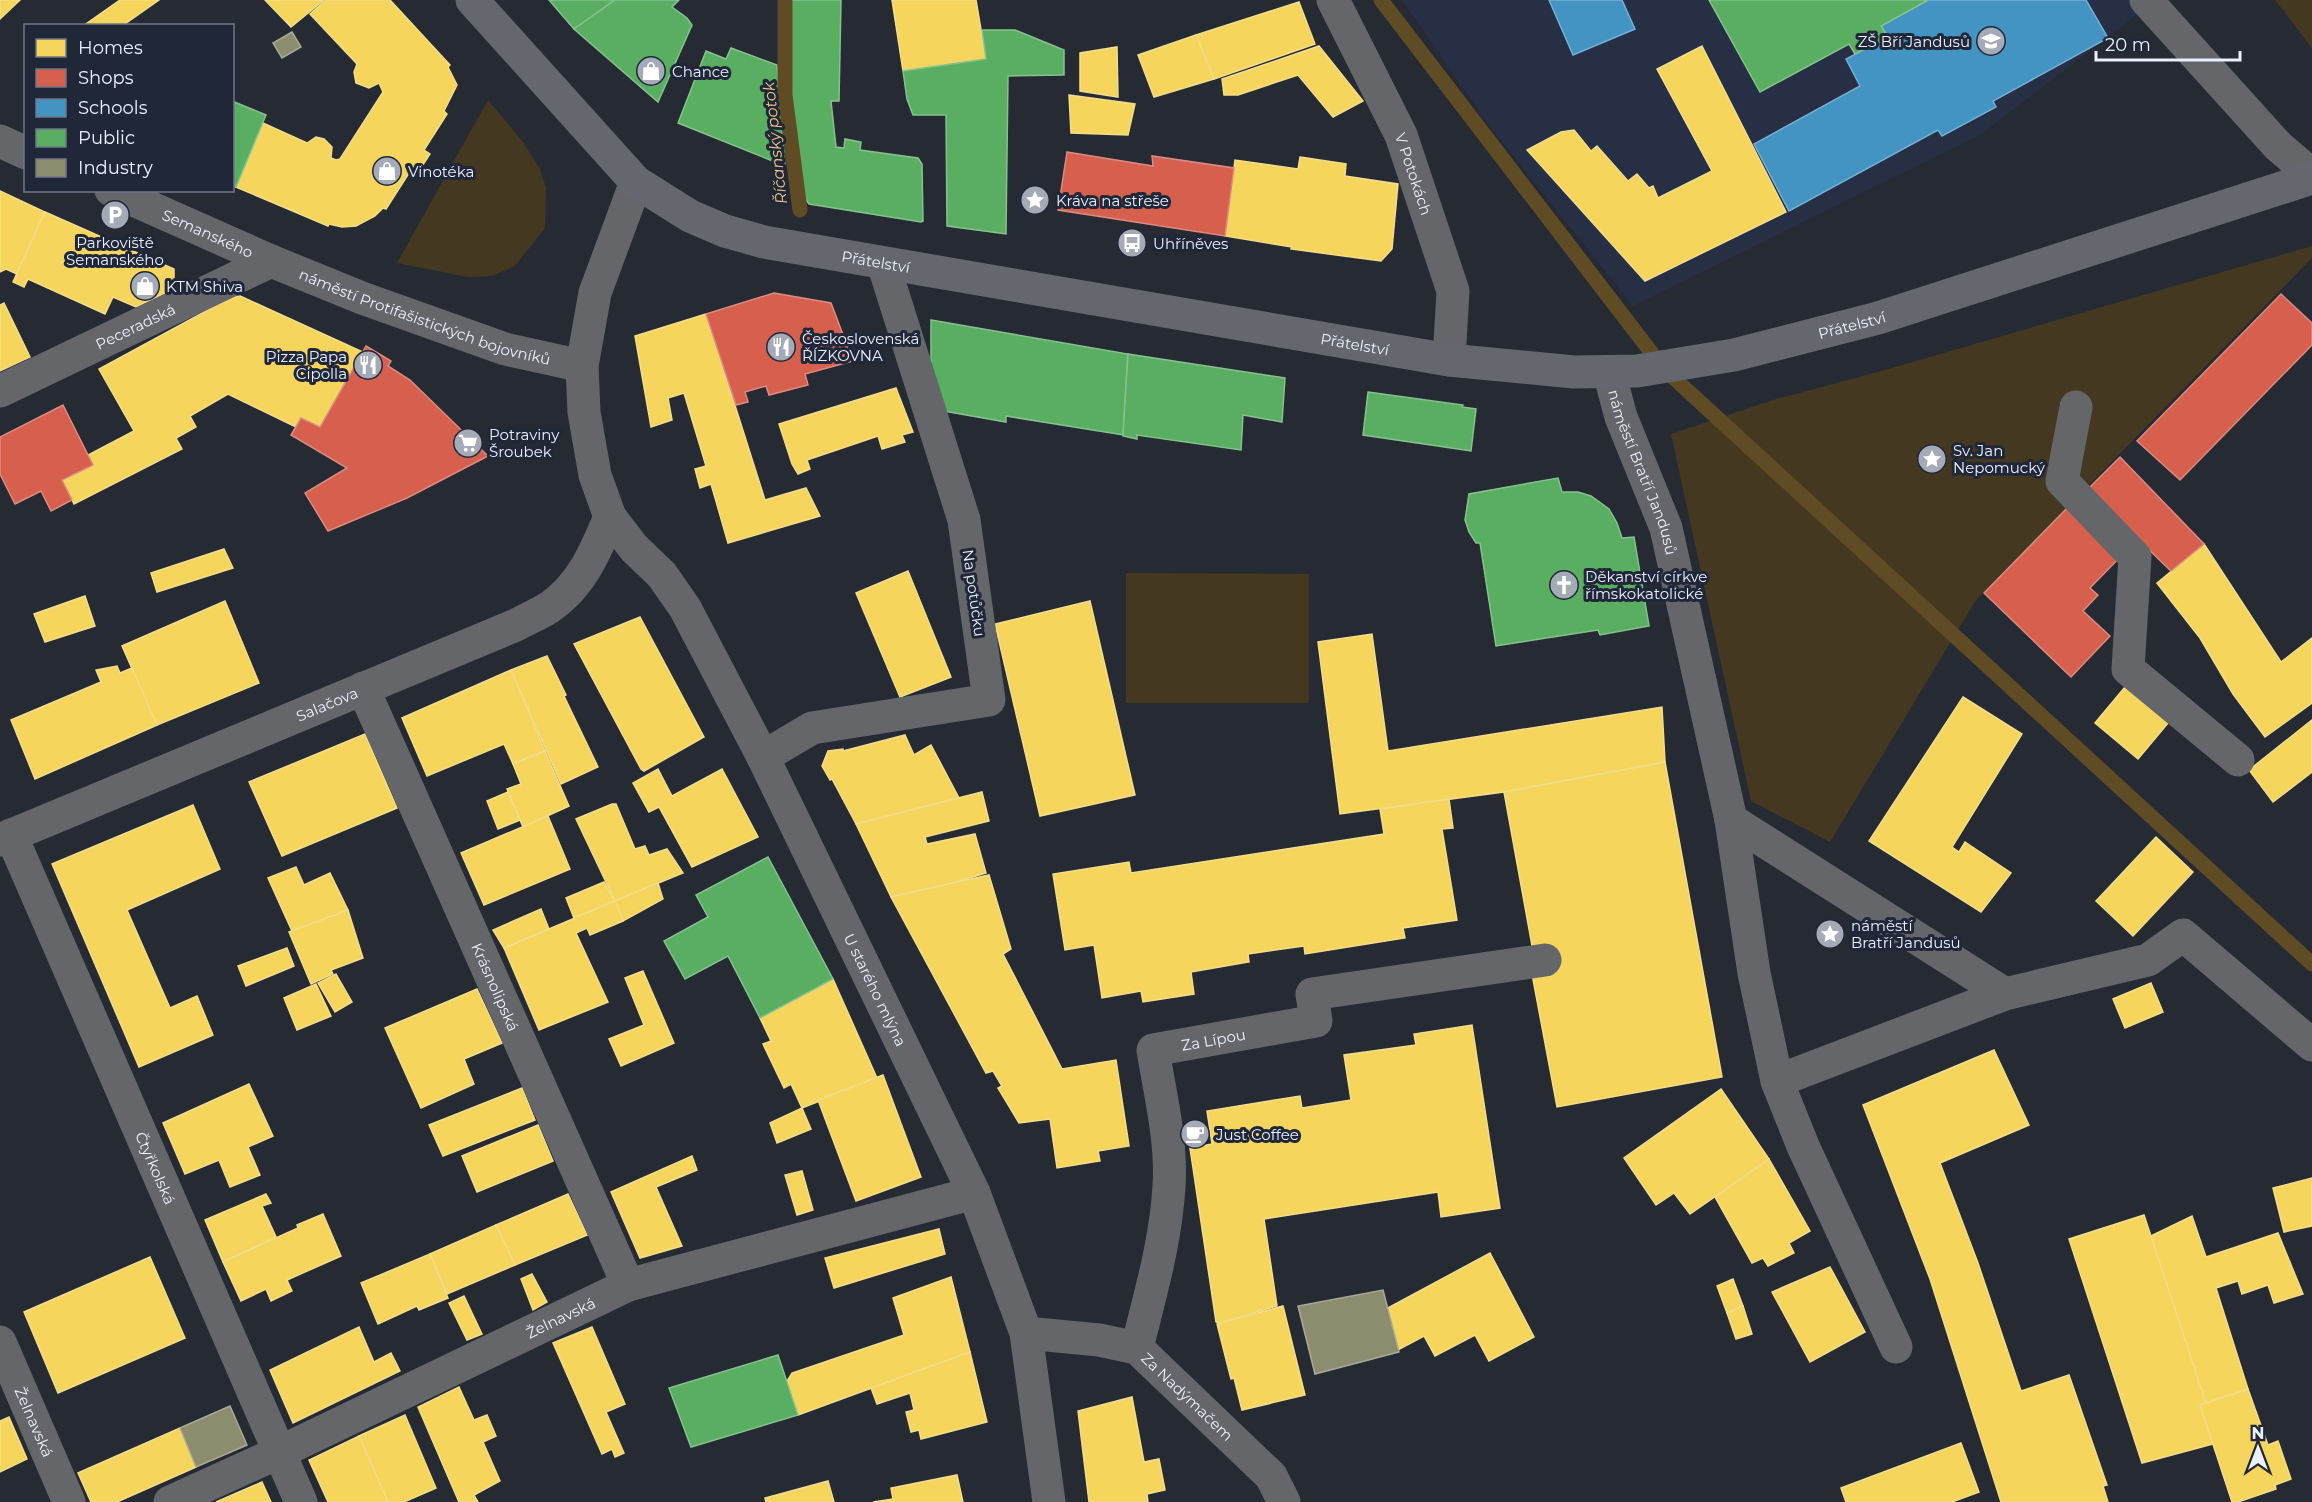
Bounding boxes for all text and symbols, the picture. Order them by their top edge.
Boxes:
legend [24,24,234,192]
scale bar [2096,24,2240,62]
school or university icon: ZŠ Bří Jandusů [1975,25,2007,57]
place label: ZŠ Bří Jandusů [1858,32,1970,51]
text: 20 m [2105,34,2151,56]
text: Homes [78,37,143,59]
shop icon: Chance [635,55,667,87]
place label: Chance [672,62,729,81]
text: Shops [78,67,134,89]
water label: Říčanský potok [759,79,791,205]
text: Schools [78,97,148,119]
text: Public [78,127,135,149]
street label: V Potokách [1391,130,1436,217]
shop icon: Vinotéka [371,155,403,187]
text: Industry [78,157,153,179]
place label: Vinotéka [408,162,474,181]
place icon: Kráva na střeše [1019,184,1051,216]
place label: Kráva na střeše [1056,191,1169,210]
parking icon: Parkoviště Semanského [99,199,131,231]
street label: Semanského [159,204,256,262]
bus stop icon: Uhříněves [1116,227,1148,259]
place label: Parkoviště Semanského [66,233,164,269]
place label: Uhříněves [1153,234,1228,253]
street label: Přátelství [840,246,913,277]
street label: náměstí Protifašistických bojovníků [296,264,552,368]
shop icon: KTM Shiva [129,270,161,302]
place label: KTM Shiva [166,277,243,296]
street label: Peceradská [92,299,178,353]
street label: Přátelství [1816,306,1889,343]
place label: Československá ŘÍZKOVNA [802,329,919,365]
street label: Přátelství [1319,329,1391,359]
restaurant icon: Československá ŘÍZKOVNA [765,331,797,363]
place label: Pizza Papa Cipolla [266,347,347,383]
restaurant icon: Pizza Papa Cipolla [352,349,384,381]
street label: náměstí Bratří Jandusů [1605,387,1681,557]
place label: Potraviny Šroubek [489,425,560,461]
supermarket icon: Potraviny Šroubek [452,427,484,459]
place label: Sv. Jan Nepomucký [1953,441,2046,477]
place icon: Sv. Jan Nepomucký [1916,443,1948,475]
street label: Na potůčku [958,548,990,638]
place label: Děkanství církve římskokatolické [1585,567,1707,603]
church icon: Děkanství církve římskokatolické [1548,569,1580,601]
street label: Salačova [293,683,361,725]
place label: náměstí Bratří Jandusů [1851,916,1961,952]
place icon: náměstí Bratří Jandusů [1814,918,1846,950]
street label: U starého mlýna [840,930,911,1049]
street label: Krásnolipská [468,940,524,1034]
street label: Za Lípou [1180,1024,1247,1054]
cafe icon: Just Coffee [1179,1118,1211,1150]
place label: Just Coffee [1215,1125,1299,1144]
street label: Čtyřkolská [132,1129,180,1207]
street label: Želnavská [523,1293,598,1342]
street label: Za Nadýmačem [1138,1348,1237,1445]
street label: Želnavská [11,1384,58,1460]
north arrow [2228,1418,2288,1478]
text: N [2252,1424,2264,1443]

